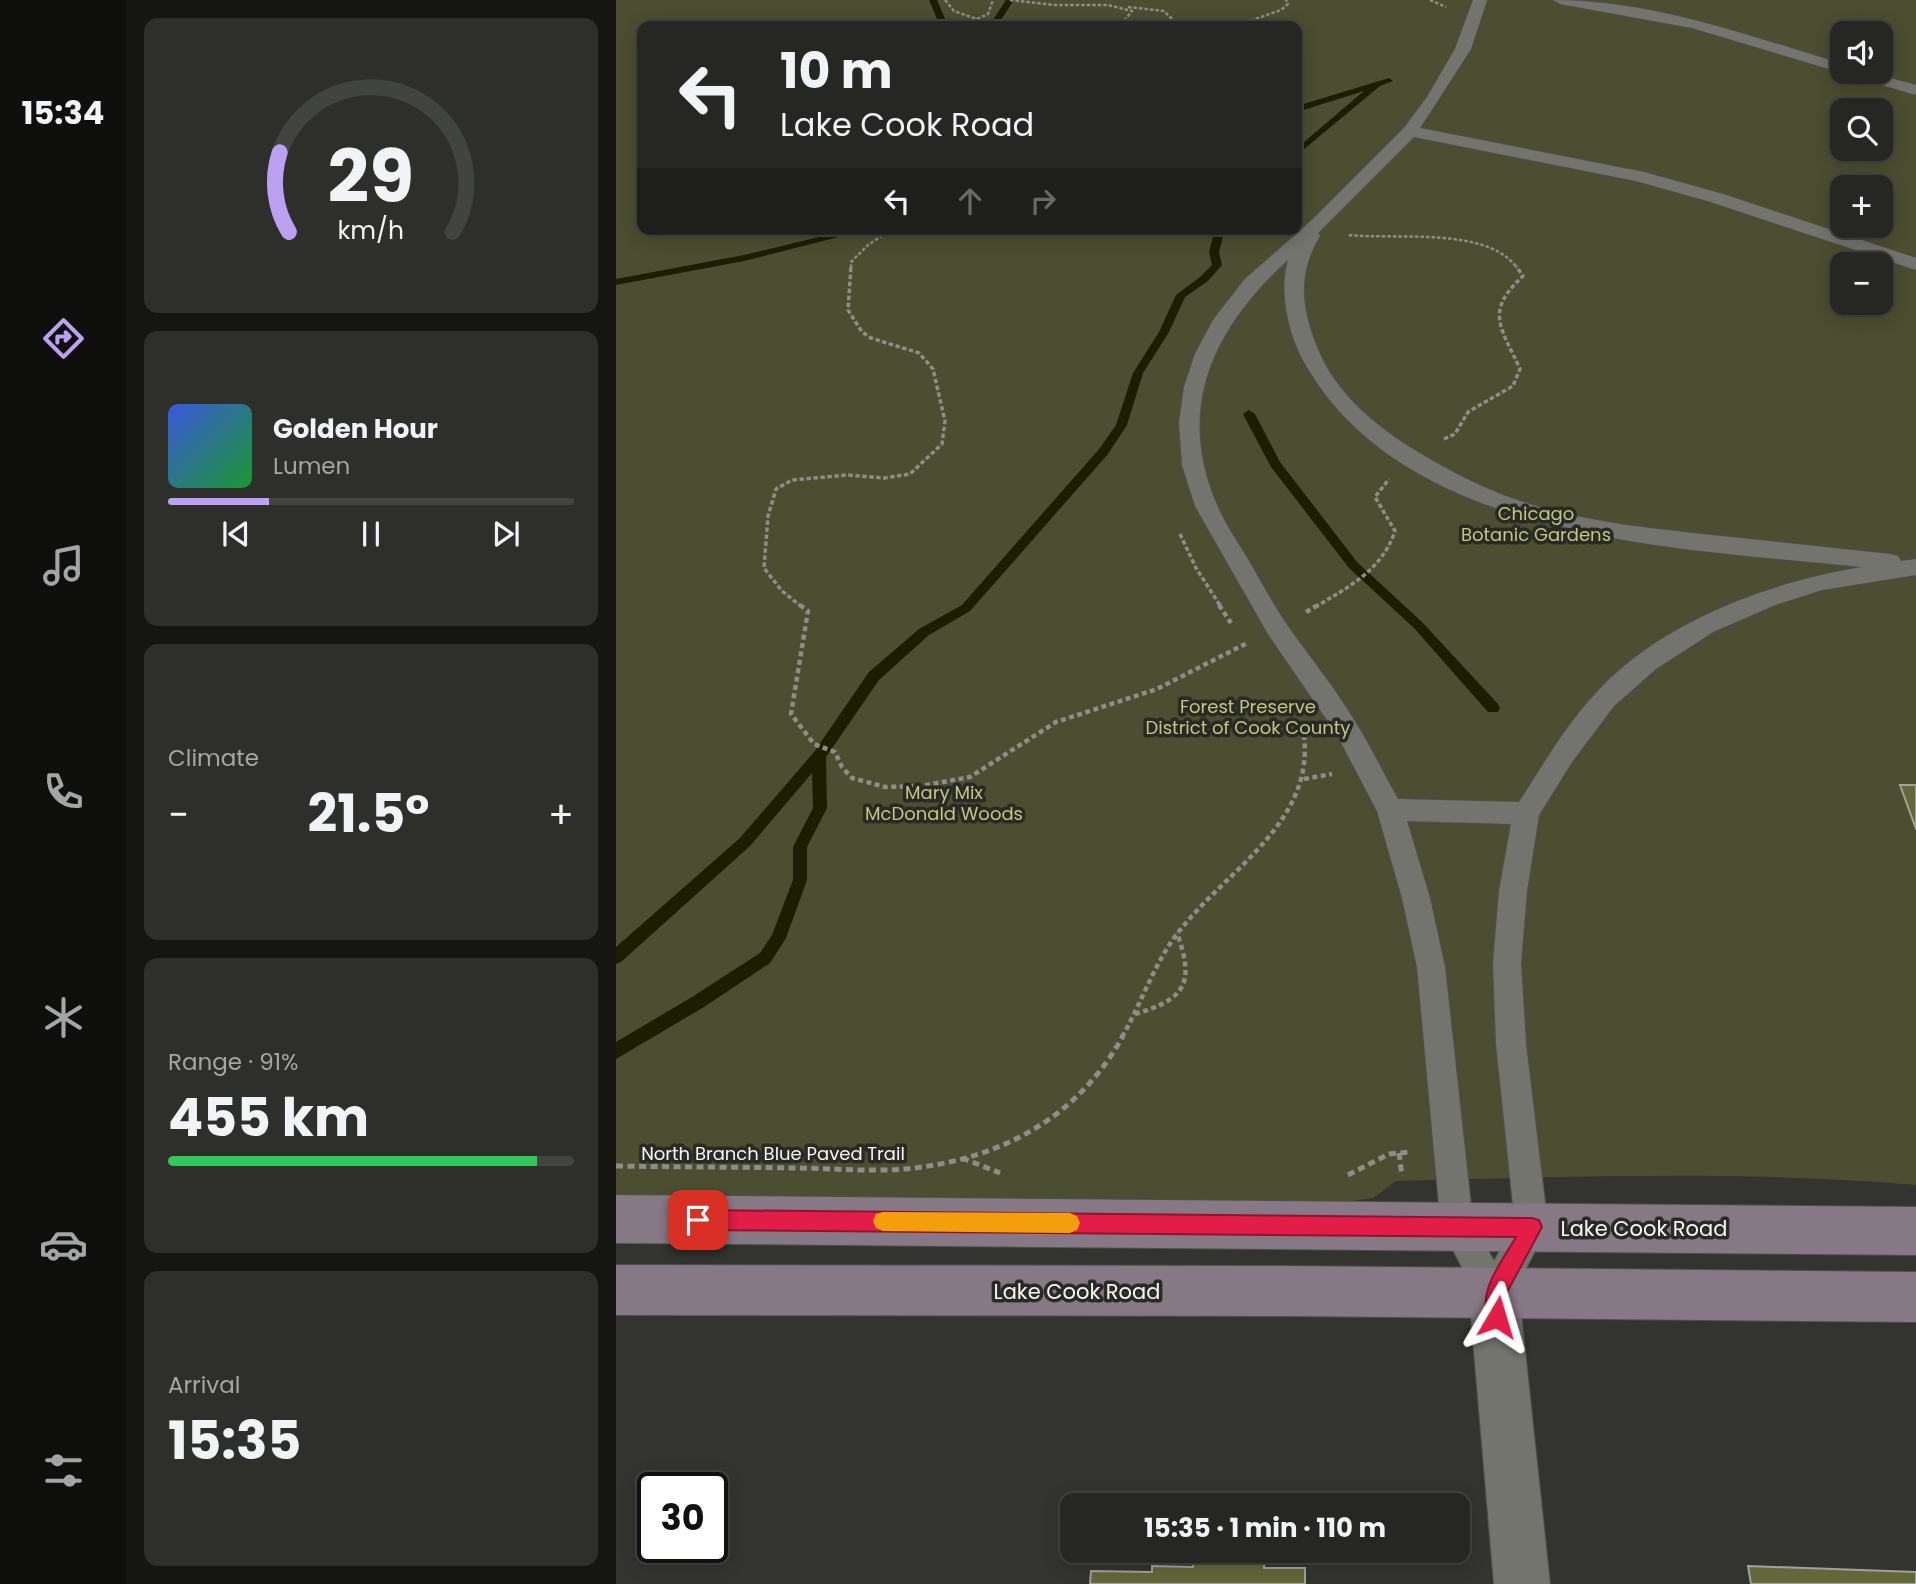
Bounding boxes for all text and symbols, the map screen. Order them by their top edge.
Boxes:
map controls [1830,21,1893,315]
button: sound [1830,21,1893,84]
text: 10 m [780,37,893,105]
icon: left [665,49,756,140]
text: 15:34 [22,90,104,135]
button: search [1830,98,1893,161]
text: Lake Cook Road [780,102,1034,147]
text: 29 [328,126,414,227]
button: + [1830,175,1893,238]
icon: left [878,182,916,220]
icon: ahead [951,182,989,220]
icon: right [1024,182,1062,220]
text: km/h [338,212,404,247]
button: − [1830,252,1893,315]
icon: directions [39,314,88,363]
text: Golden Hour [273,411,438,447]
text: Lumen [273,450,350,482]
park label: Chicago Botanic Gardens [1461,501,1611,547]
icon: previous [217,515,255,553]
icon: pause [352,515,390,553]
icon: next [487,515,525,553]
icon: music [39,541,88,590]
park label: Forest Preserve District of Cook County [1146,694,1350,740]
text: Climate [168,742,259,774]
icon: phone [39,767,88,816]
text: 21.5° [308,777,429,850]
park label: Mary Mix McDonald Woods [865,780,1023,826]
text: − [168,788,189,841]
text: + [548,788,574,841]
icon: climate [39,993,88,1042]
text: Range · 91% [168,1046,299,1078]
text: 455 km [168,1081,369,1154]
street label: North Branch Blue Paved Trail [641,1141,905,1166]
pin [668,1190,728,1250]
icon: arrive [679,1201,717,1239]
street label: Lake Cook Road [1561,1214,1727,1243]
icon: car [39,1220,88,1269]
street label: Lake Cook Road [994,1277,1160,1306]
position arrow [1460,1280,1534,1354]
text: Arrival [168,1369,240,1401]
text: 15:35 [168,1404,301,1477]
icon: filters [39,1446,88,1495]
speed limit sign: 30 [637,1472,728,1563]
text: 15:35 · 1 min · 110 m [1144,1510,1386,1546]

